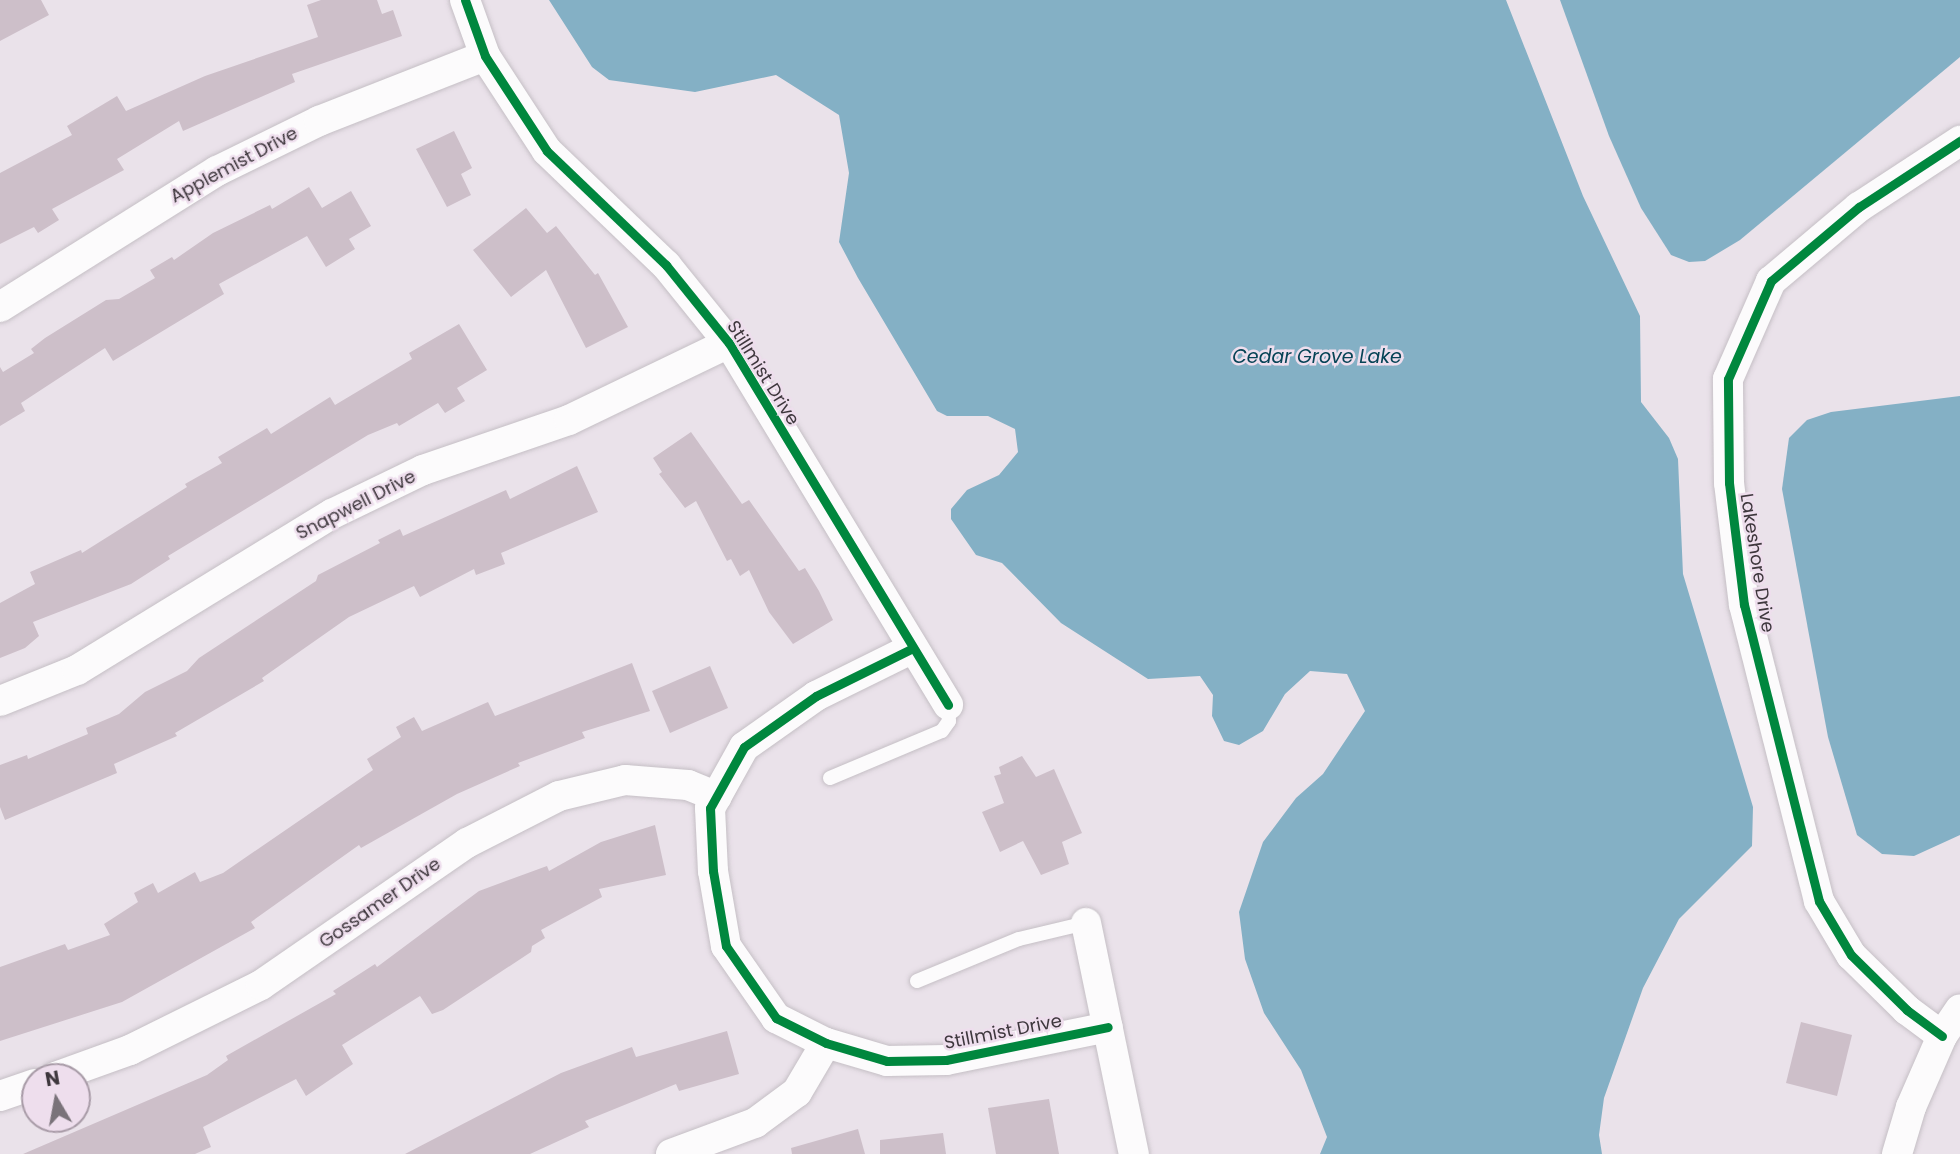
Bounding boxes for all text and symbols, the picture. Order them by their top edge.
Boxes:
street label: Applemist Drive [167,122,301,208]
street label: Stillmist Drive [722,317,804,429]
water label: Cedar Grove Lake [1232,346,1402,368]
street label: Snapwell Drive [293,466,419,544]
street label: Lakeshore Drive [1735,492,1779,634]
street label: Gossamer Drive [315,853,445,953]
street label: Stillmist Drive [942,1010,1064,1054]
north arrow [21,1063,91,1133]
text: N [43,1064,62,1093]

